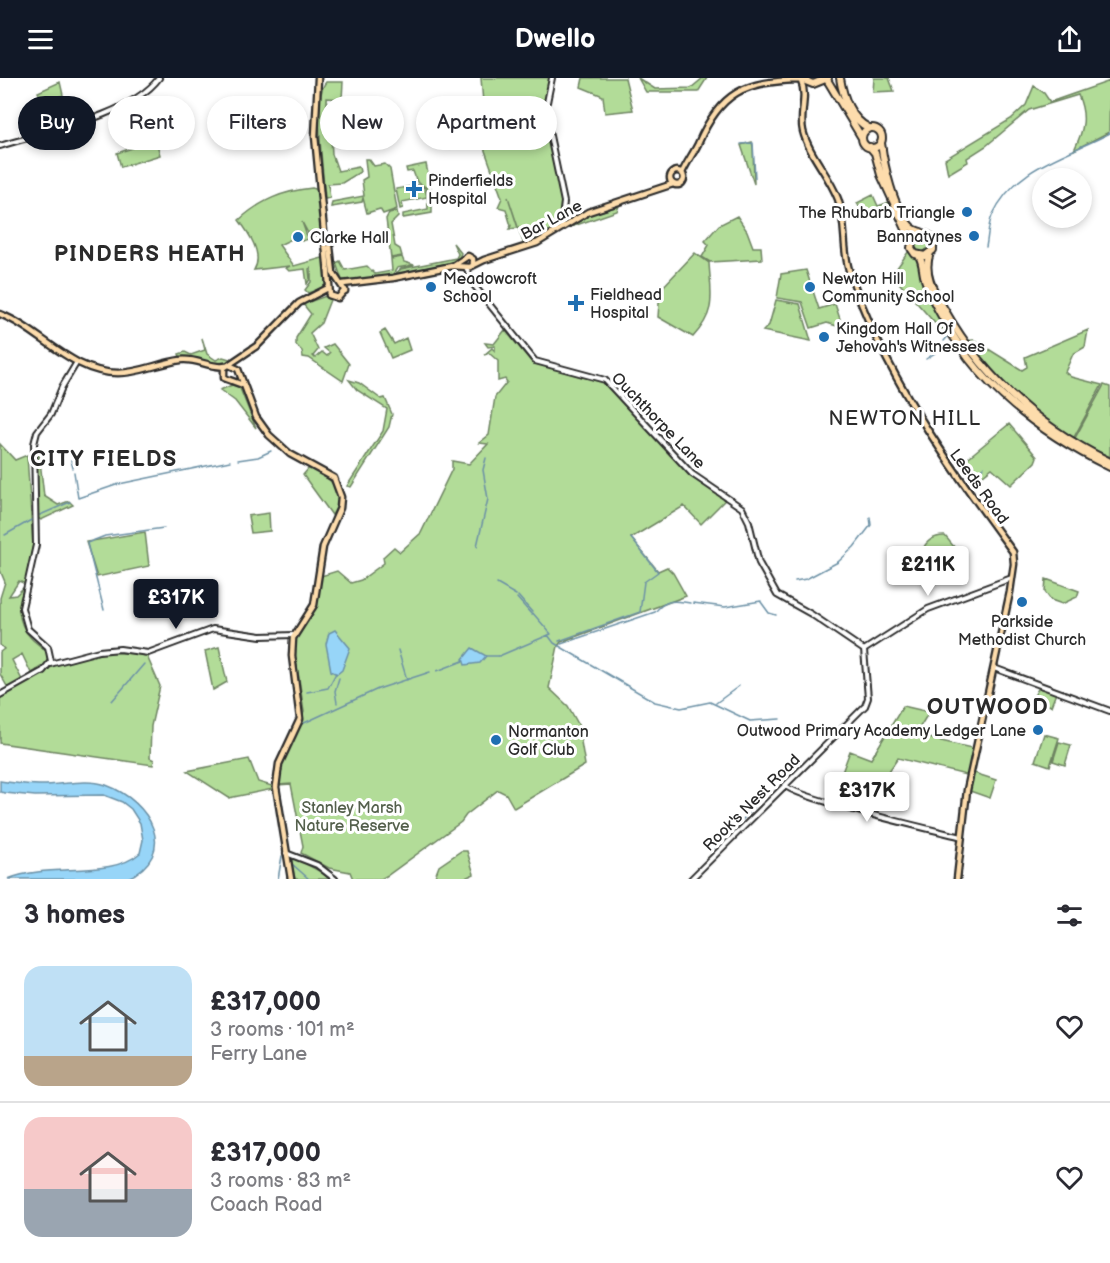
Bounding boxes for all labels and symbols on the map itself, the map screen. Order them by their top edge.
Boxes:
place label: Pinderfields Hospital [428,172,513,209]
marker: Pinderfields Hospital [405,180,423,198]
street label: Bar Lane [518,196,586,244]
place label: The Rhubarb Triangle [799,204,956,223]
marker: The Rhubarb Triangle [960,205,974,219]
place label: Bannatynes [876,228,962,247]
place label: Clarke Hall [310,229,389,248]
marker: Bannatynes [967,229,981,243]
marker: Clarke Hall [291,230,305,244]
district label: PINDERS HEATH [54,241,246,268]
place label: Meadowcroft School [443,270,537,307]
place label: Newton Hill Community School [822,270,954,307]
marker: Meadowcroft School [424,280,438,294]
marker: Newton Hill Community School [803,280,817,294]
place label: Fieldhead Hospital [590,286,662,323]
marker: Fieldhead Hospital [567,294,585,312]
place label: Kingdom Hall Of Jehovah's Witnesses [836,320,985,357]
marker: Kingdom Hall Of Jehovah's Witnesses [817,330,831,344]
street label: Ouchthorpe Lane [607,369,709,473]
district label: NEWTON HILL [828,407,982,431]
district label: CITY FIELDS [30,446,178,473]
street label: Leeds Road [945,446,1012,528]
pin: £211K [886,546,970,597]
pin: £317K [134,579,218,630]
marker: Parkside Methodist Church [1015,595,1029,609]
place label: Parkside Methodist Church [958,613,1086,650]
district label: OUTWOOD [927,694,1049,721]
place label: Outwood Primary Academy Ledger Lane [737,722,1027,741]
place label: Normanton Golf Club [508,723,589,760]
marker: Outwood Primary Academy Ledger Lane [1031,723,1045,737]
marker: Normanton Golf Club [489,733,503,747]
street label: Rook's Nest Road [700,751,805,856]
pin: £317K [825,772,909,823]
park label: Stanley Marsh Nature Reserve [294,799,410,836]

